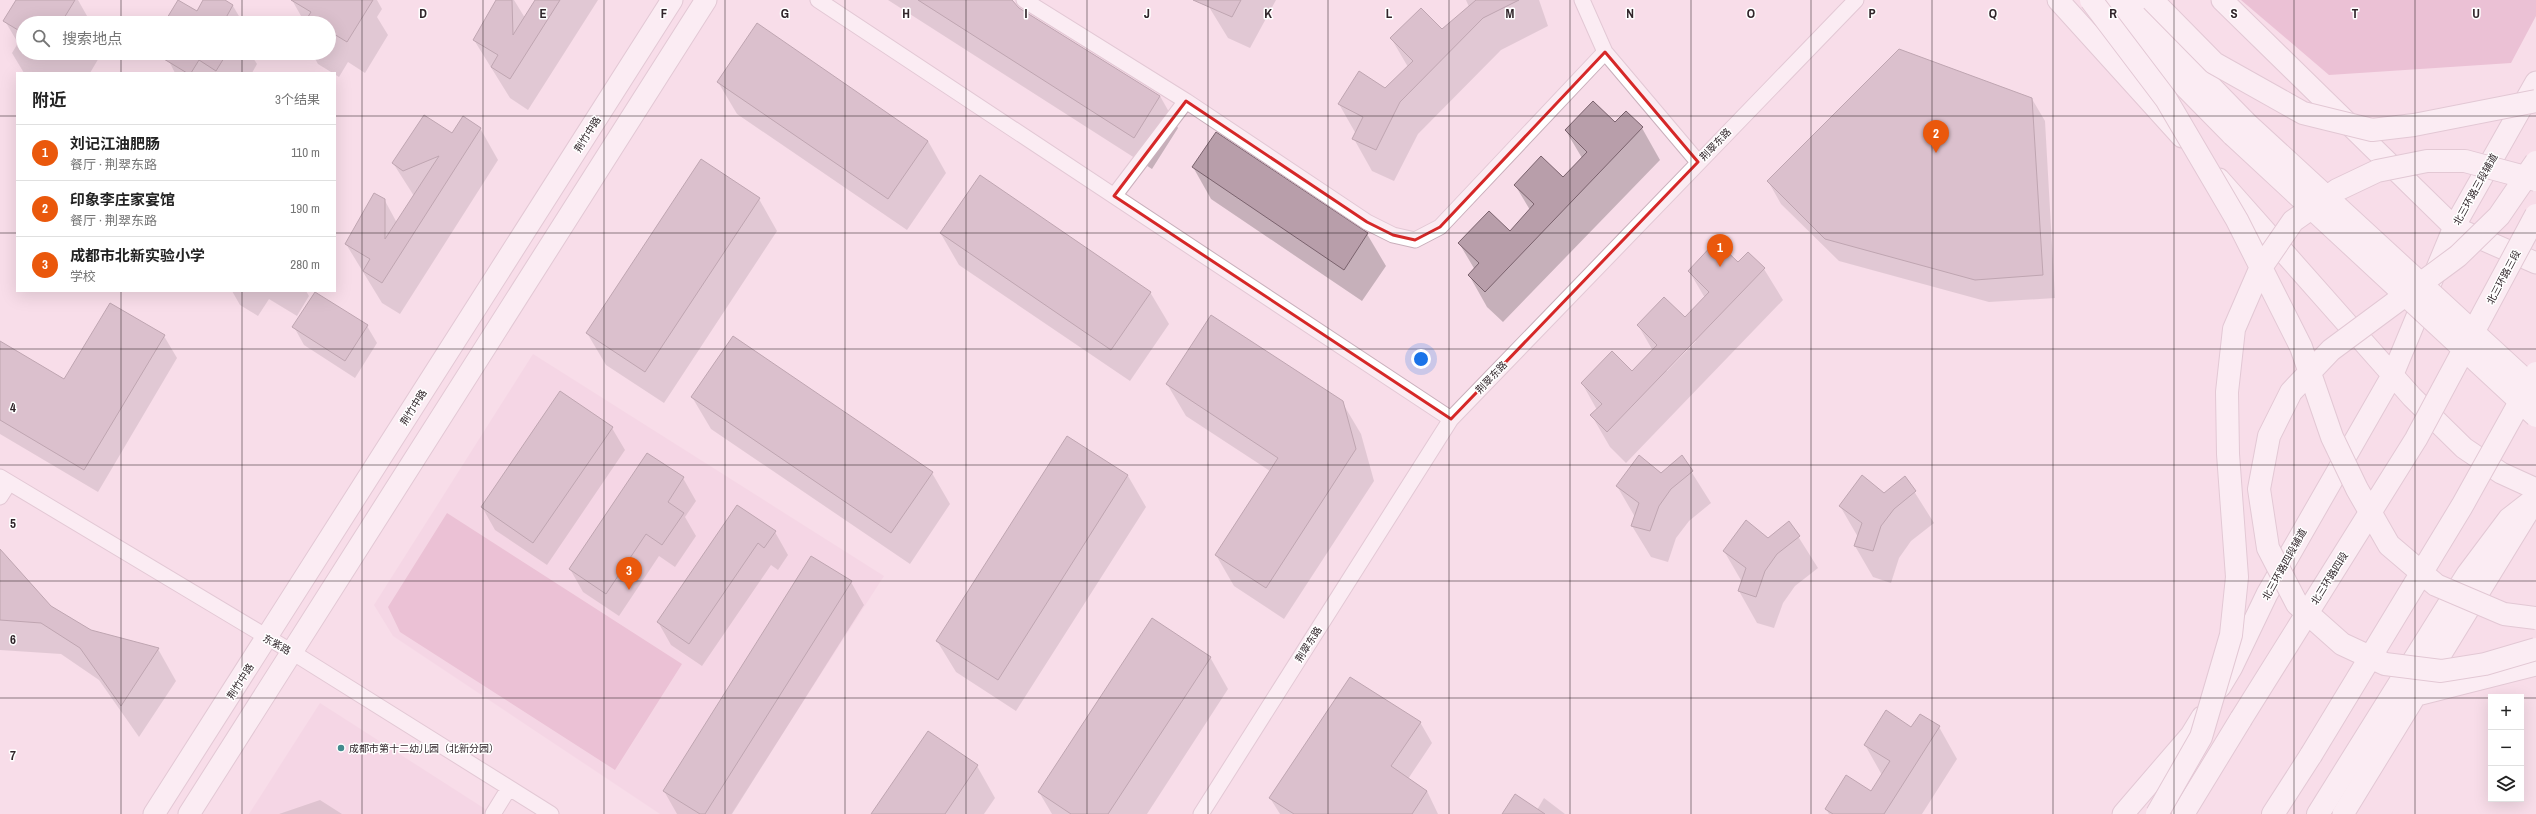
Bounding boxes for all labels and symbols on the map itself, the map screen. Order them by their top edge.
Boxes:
text: D [419,5,427,22]
text: E [539,5,547,22]
text: F [661,5,668,22]
text: G [781,5,789,22]
text: H [902,5,910,22]
text: I [1025,5,1028,22]
text: J [1144,5,1150,22]
text: K [1264,5,1272,22]
text: L [1386,5,1393,22]
text: M [1506,5,1515,22]
text: N [1626,5,1634,22]
text: O [1747,5,1755,22]
text: P [1868,5,1876,22]
text: Q [1989,5,1997,22]
text: R [2109,5,2117,22]
text: S [2230,5,2238,22]
text: T [2352,5,2359,22]
text: U [2472,5,2480,22]
street label: 荆竹中路 [571,114,604,155]
pin: 2 [1923,120,1949,153]
street label: 荆翠东路 [1697,125,1734,163]
street label: 北三环路三段辅道 [2450,151,2501,227]
pin: 1 [1707,234,1733,267]
street label: 北三环路三段 [2484,248,2523,307]
your location [1411,349,1431,369]
street label: 荆翠东路 [1473,358,1510,396]
street label: 荆竹中路 [397,387,430,428]
text: 4 [10,399,16,416]
text: 5 [10,515,16,532]
street label: 北三环路四段辅道 [2259,526,2310,602]
street label: 北三环路四段 [2308,549,2351,607]
pin: 3 [616,557,642,590]
street label: 荆翠东路 [1292,624,1325,665]
text: 6 [10,631,16,648]
street label: 东紫路 [260,631,293,657]
street label: 荆竹中路 [224,661,257,702]
place label: 成都市第十二幼儿园（北新分园） [349,742,499,755]
marker: 成都市第十二幼儿园（北新分园） [336,743,346,753]
text: 7 [10,747,16,764]

